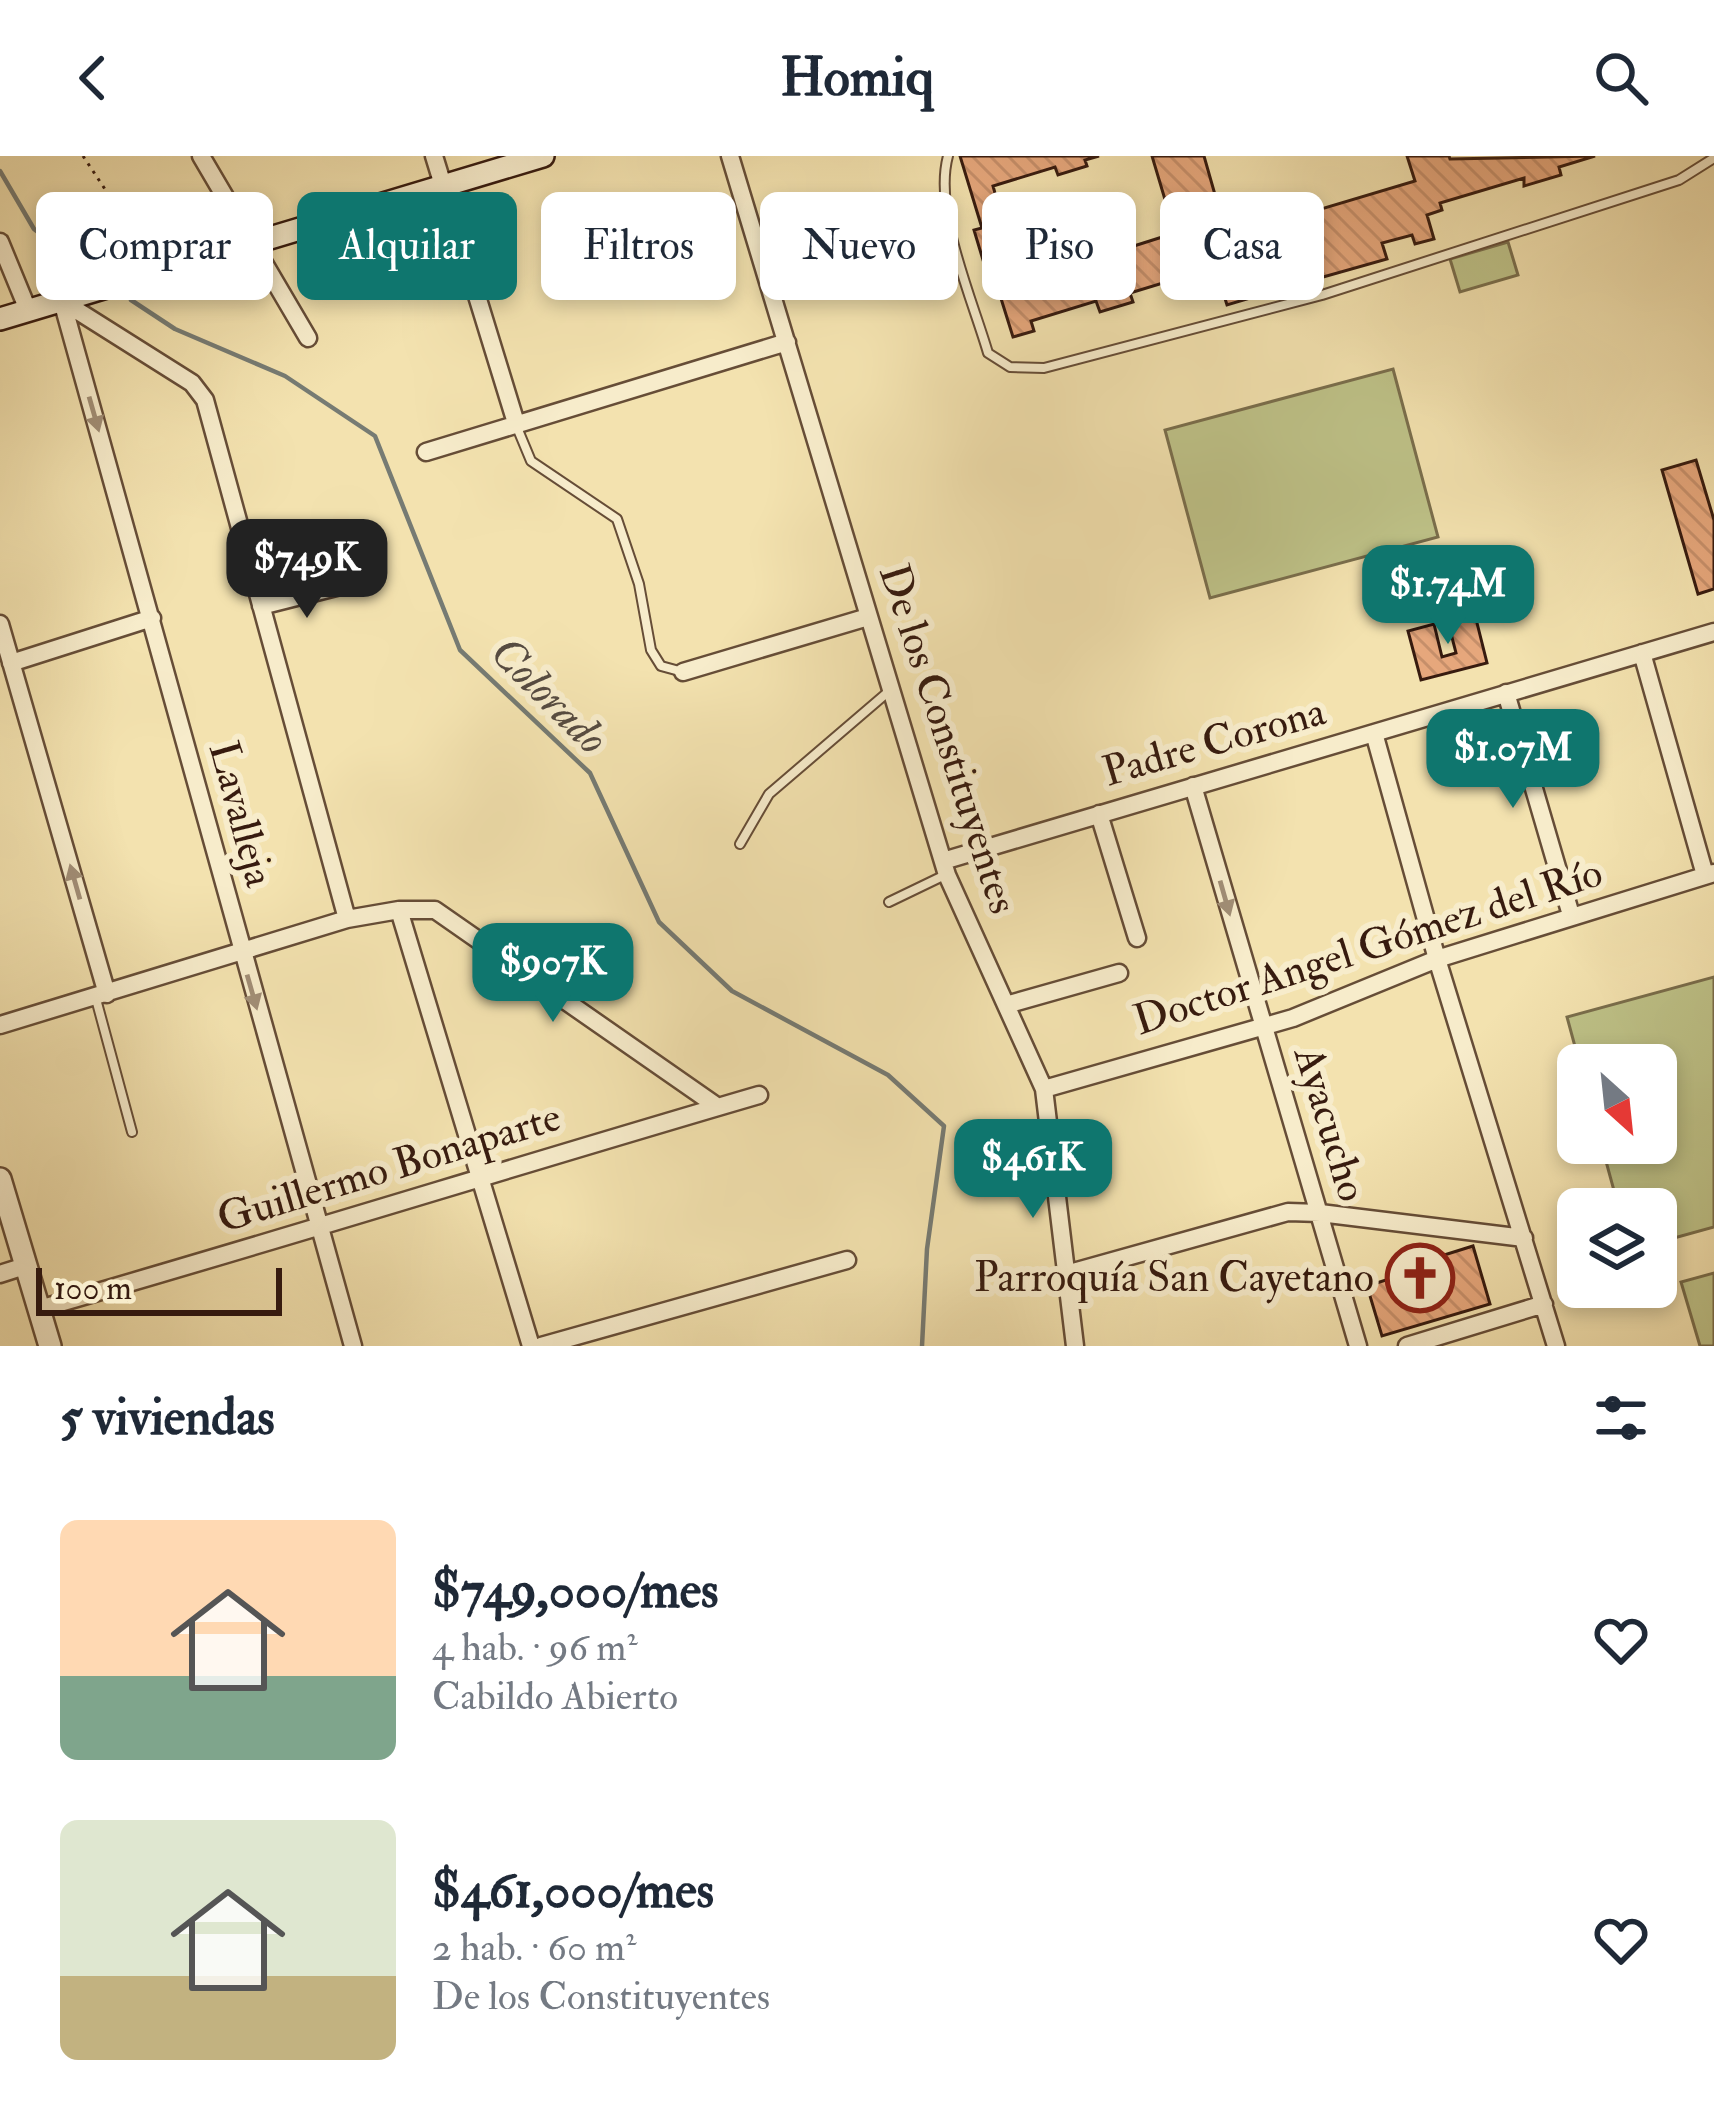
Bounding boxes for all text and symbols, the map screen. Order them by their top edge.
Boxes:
text: Homiq [780,44,934,112]
icon: back [60,45,126,111]
icon: search [1588,45,1654,111]
chip: Comprar [36,192,273,300]
chip: Alquilar [297,192,517,300]
chip: Filtros [541,192,736,300]
chip: Nuevo [760,192,958,300]
chip: Piso [982,192,1136,300]
chip: Casa [1160,192,1324,300]
one-way arrow [85,395,104,432]
pin: $749K [223,519,391,621]
text: $749K [253,533,361,582]
pin: $1.74M [1350,545,1546,647]
street label: De los Constituyentes [867,558,1029,920]
text: $1.74M [1389,559,1507,608]
water label: Colorado [478,625,620,767]
street label: Padre Corona [1097,685,1332,799]
pin: $1.07M [1415,709,1611,811]
text: $1.07M [1453,723,1573,772]
street label: Lavalleja [197,736,285,893]
street label: Doctor Angel Gómez del Río [1127,847,1609,1047]
one-way arrow [65,863,83,899]
one-way arrow [1217,881,1235,917]
pin: $907K [469,923,637,1025]
text: $907K [499,937,607,986]
one-way arrow [244,974,263,1011]
street label: Ayacucho [1282,1039,1378,1208]
north arrow [1557,1044,1677,1164]
map controls [1557,1044,1677,1308]
street label: Guillermo Bonaparte [211,1091,567,1245]
pin: $461K [949,1119,1117,1221]
text: $461K [981,1133,1085,1182]
button: layers [1557,1188,1677,1308]
church icon: Parroquía San Cayetano [1385,1243,1455,1313]
place label: Parroquía San Cayetano [974,1252,1374,1304]
scale bar [36,1262,282,1315]
text: 100 m [54,1268,132,1309]
icon: filters [1588,1385,1654,1451]
text: 5 viviendas [60,1386,275,1450]
text: $749,000/mes [432,1559,719,1623]
icon: home [156,1568,300,1712]
icon: heart [1588,1607,1654,1673]
text: 4 hab. · 96 m² [432,1623,638,1672]
text: Cabildo Abierto [432,1672,678,1721]
text: $461,000/mes [432,1859,714,1923]
icon: home [156,1868,300,2012]
icon: heart [1588,1907,1654,1973]
text: 2 hab. · 60 m² [432,1923,636,1972]
text: De los Constituyentes [432,1972,770,2021]

